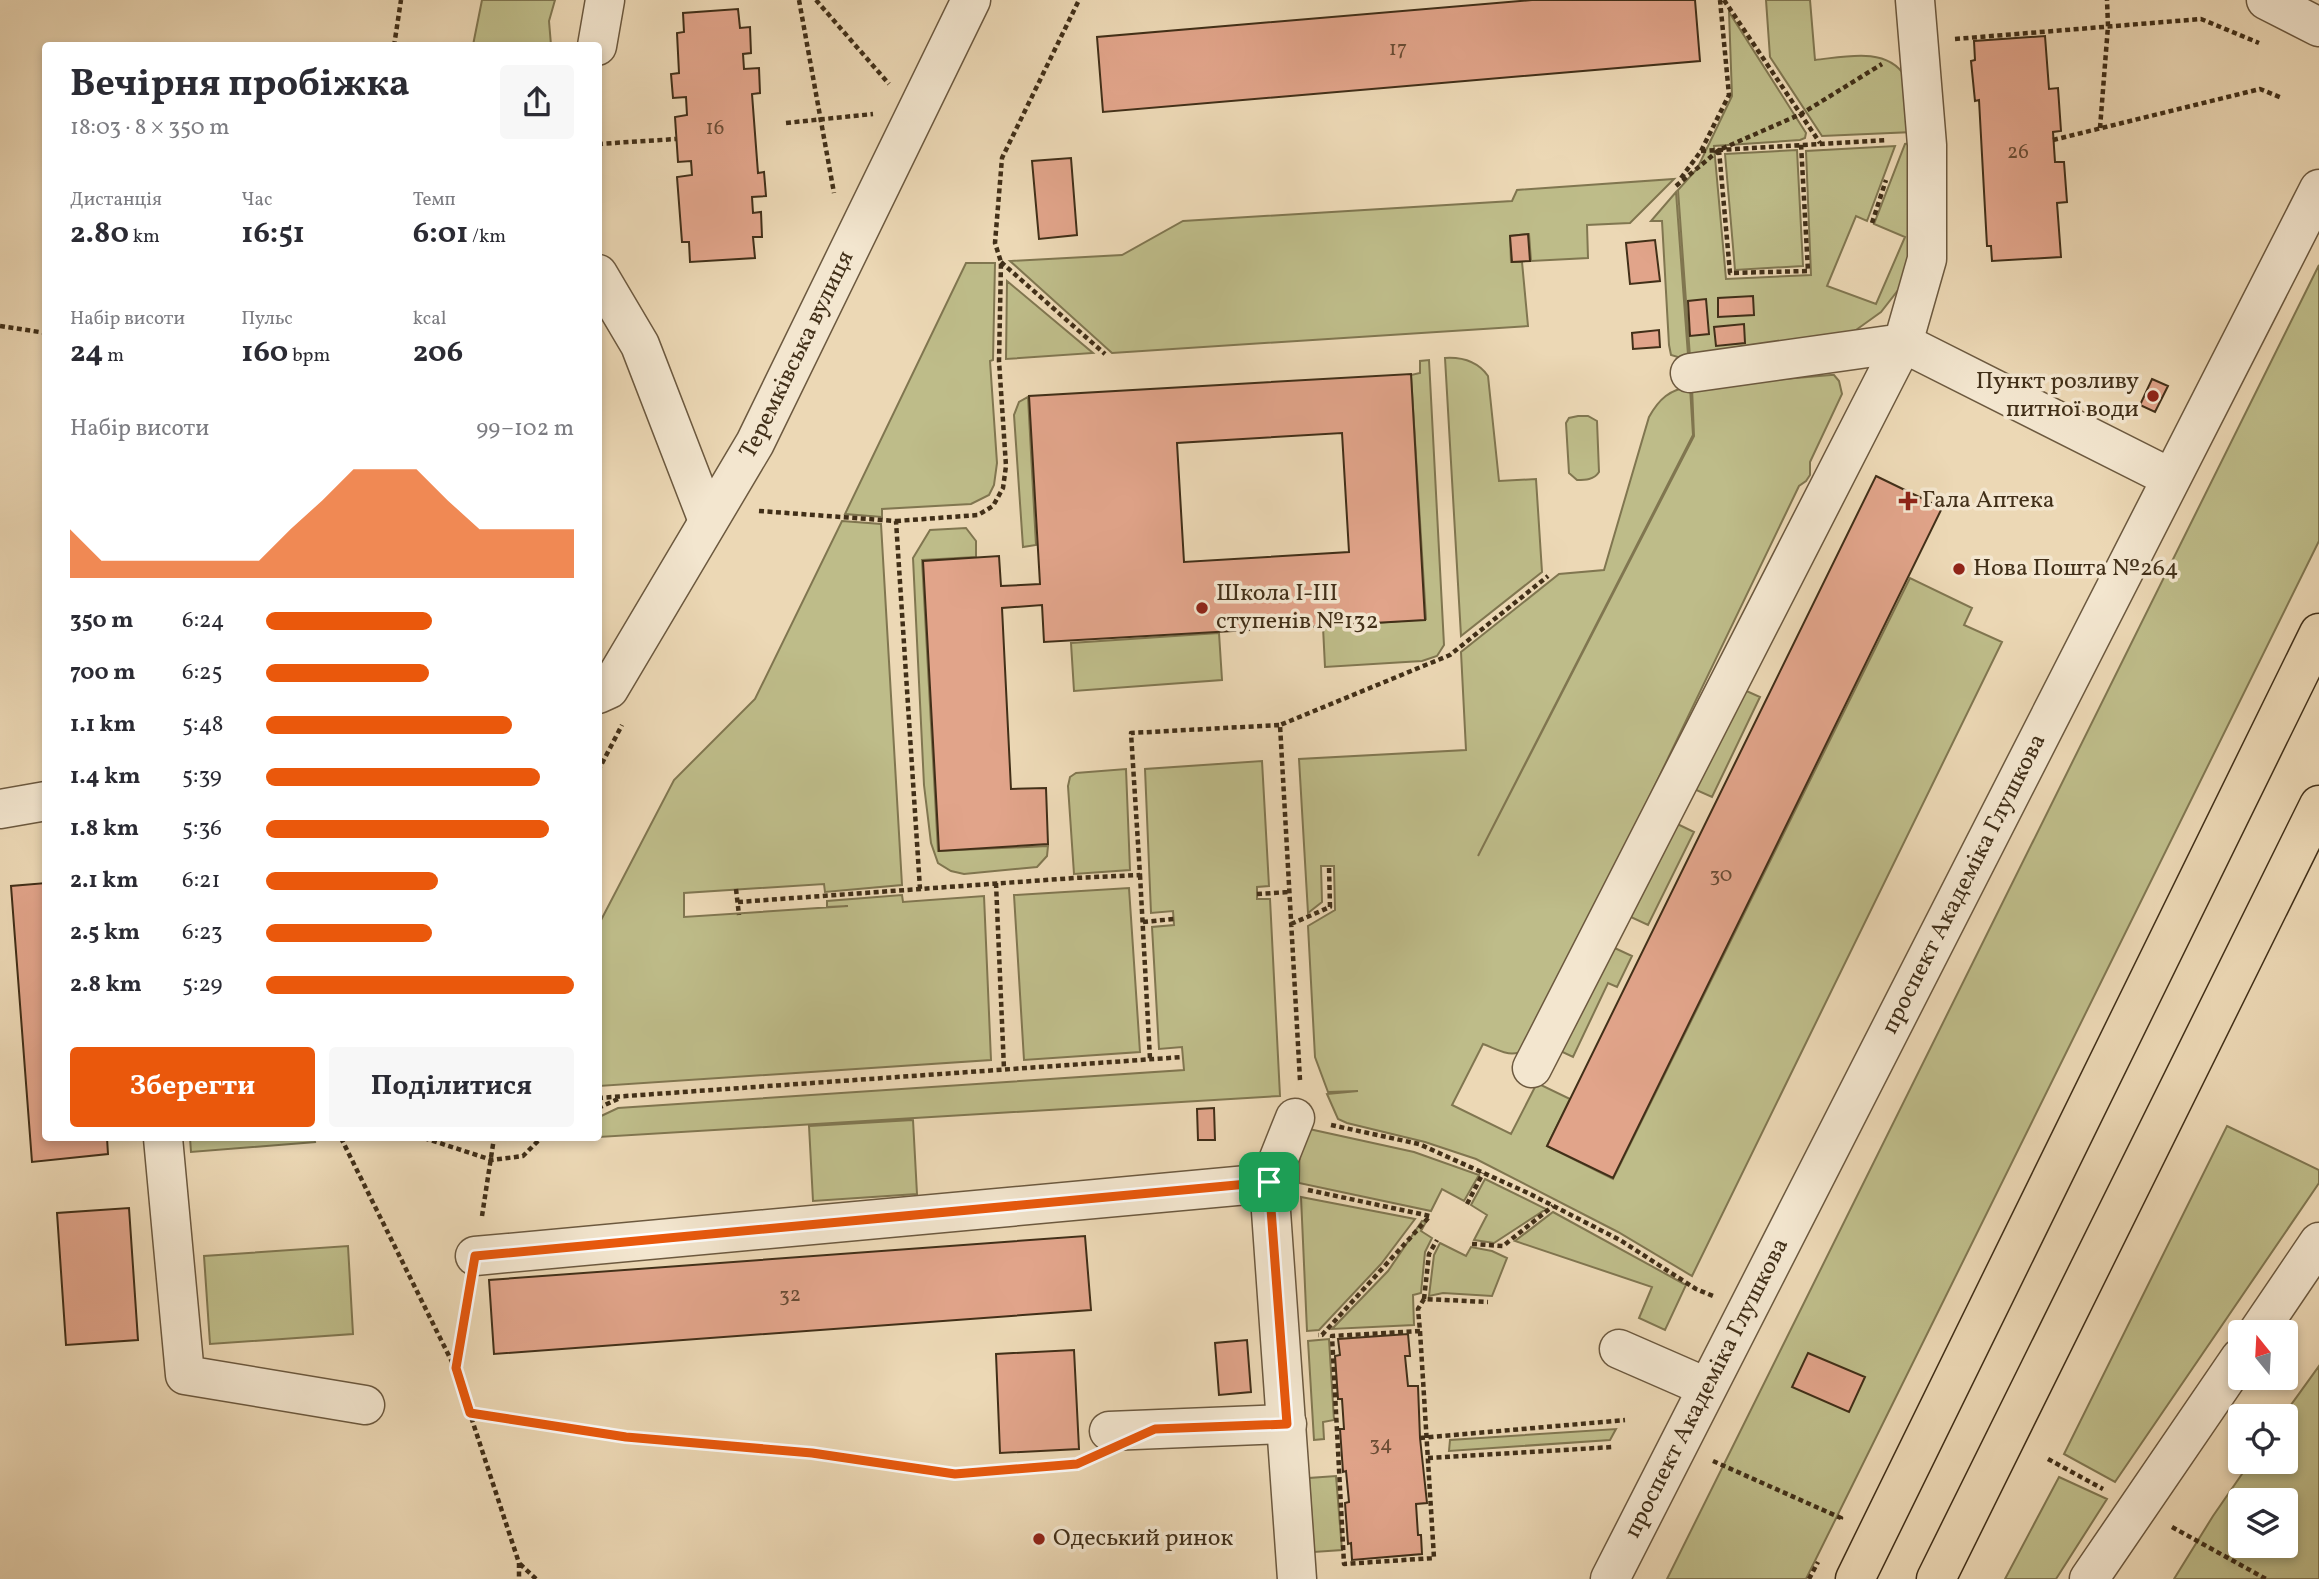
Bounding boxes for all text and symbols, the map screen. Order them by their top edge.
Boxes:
house number: 17 [1389,35,1407,64]
text: Вечірня пробіжка [70,59,410,112]
button: share [500,65,574,139]
text: 18:03 · 8 × 350 m [70,112,229,144]
house number: 16 [706,114,724,143]
house number: 26 [2007,138,2029,167]
text: Дистанція [70,187,162,213]
text: Час [241,187,273,213]
text: Темп [413,187,456,213]
text: 2.80 [70,213,129,255]
text: 16:51 [241,213,305,255]
text: 6:01 [413,213,468,255]
text: km [129,224,160,250]
text: /km [468,224,506,250]
street label: Теремківська вулиця [732,245,863,466]
text: Набір висоти [70,306,185,332]
text: Пульс [241,306,293,332]
text: kcal [413,306,446,332]
text: 24 [70,332,103,374]
text: 160 [241,332,288,374]
text: 206 [413,332,463,374]
text: m [103,343,124,369]
text: bpm [288,343,330,369]
place label: Пункт розливу питної води [1976,365,2139,427]
marker: Пункт розливу питної води [2145,388,2161,404]
text: Набір висоти [70,413,209,445]
text: 99–102 m [476,413,574,445]
place label: Гала Аптека [1922,484,2055,518]
marker: Гала Аптека [1900,493,1916,509]
place label: Нова Пошта №264 [1973,552,2179,586]
marker: Нова Пошта №264 [1951,561,1967,577]
place label: Школа І-ІІІ ступенів №132 [1216,577,1379,639]
marker: Школа І-ІІІ ступенів №132 [1194,600,1210,616]
text: 350 m [70,605,134,637]
text: 6:24 [182,605,224,637]
text: 700 m [70,657,136,689]
text: 6:25 [182,657,222,689]
text: 1.1 km [70,709,136,741]
text: 5:48 [182,709,223,741]
street label: проспект Академіка Глушкова [1874,728,2055,1040]
text: 1.4 km [70,761,141,793]
text: 5:39 [182,761,222,793]
text: 1.8 km [70,813,139,845]
text: 5:36 [182,813,222,845]
house number: 30 [1710,861,1732,890]
text: 2.1 km [70,865,139,897]
text: 6:21 [182,865,220,897]
text: 2.5 km [70,917,140,949]
text: 6:23 [182,917,223,949]
text: 2.8 km [70,969,142,1001]
text: 5:29 [182,969,223,1001]
button: Зберегти [70,1047,315,1127]
button: Поділитися [329,1047,574,1127]
pin [1239,1152,1299,1212]
icon: arrive [1250,1163,1288,1201]
street label: проспект Академіка Глушкова [1616,1232,1798,1544]
house number: 32 [779,1281,801,1310]
north arrow [2228,1320,2298,1390]
map controls [2228,1320,2298,1558]
button: locate [2228,1404,2298,1474]
house number: 34 [1369,1430,1393,1459]
button: layers [2228,1488,2298,1558]
place label: Одеський ринок [1053,1522,1233,1556]
marker: Одеський ринок [1031,1531,1047,1547]

